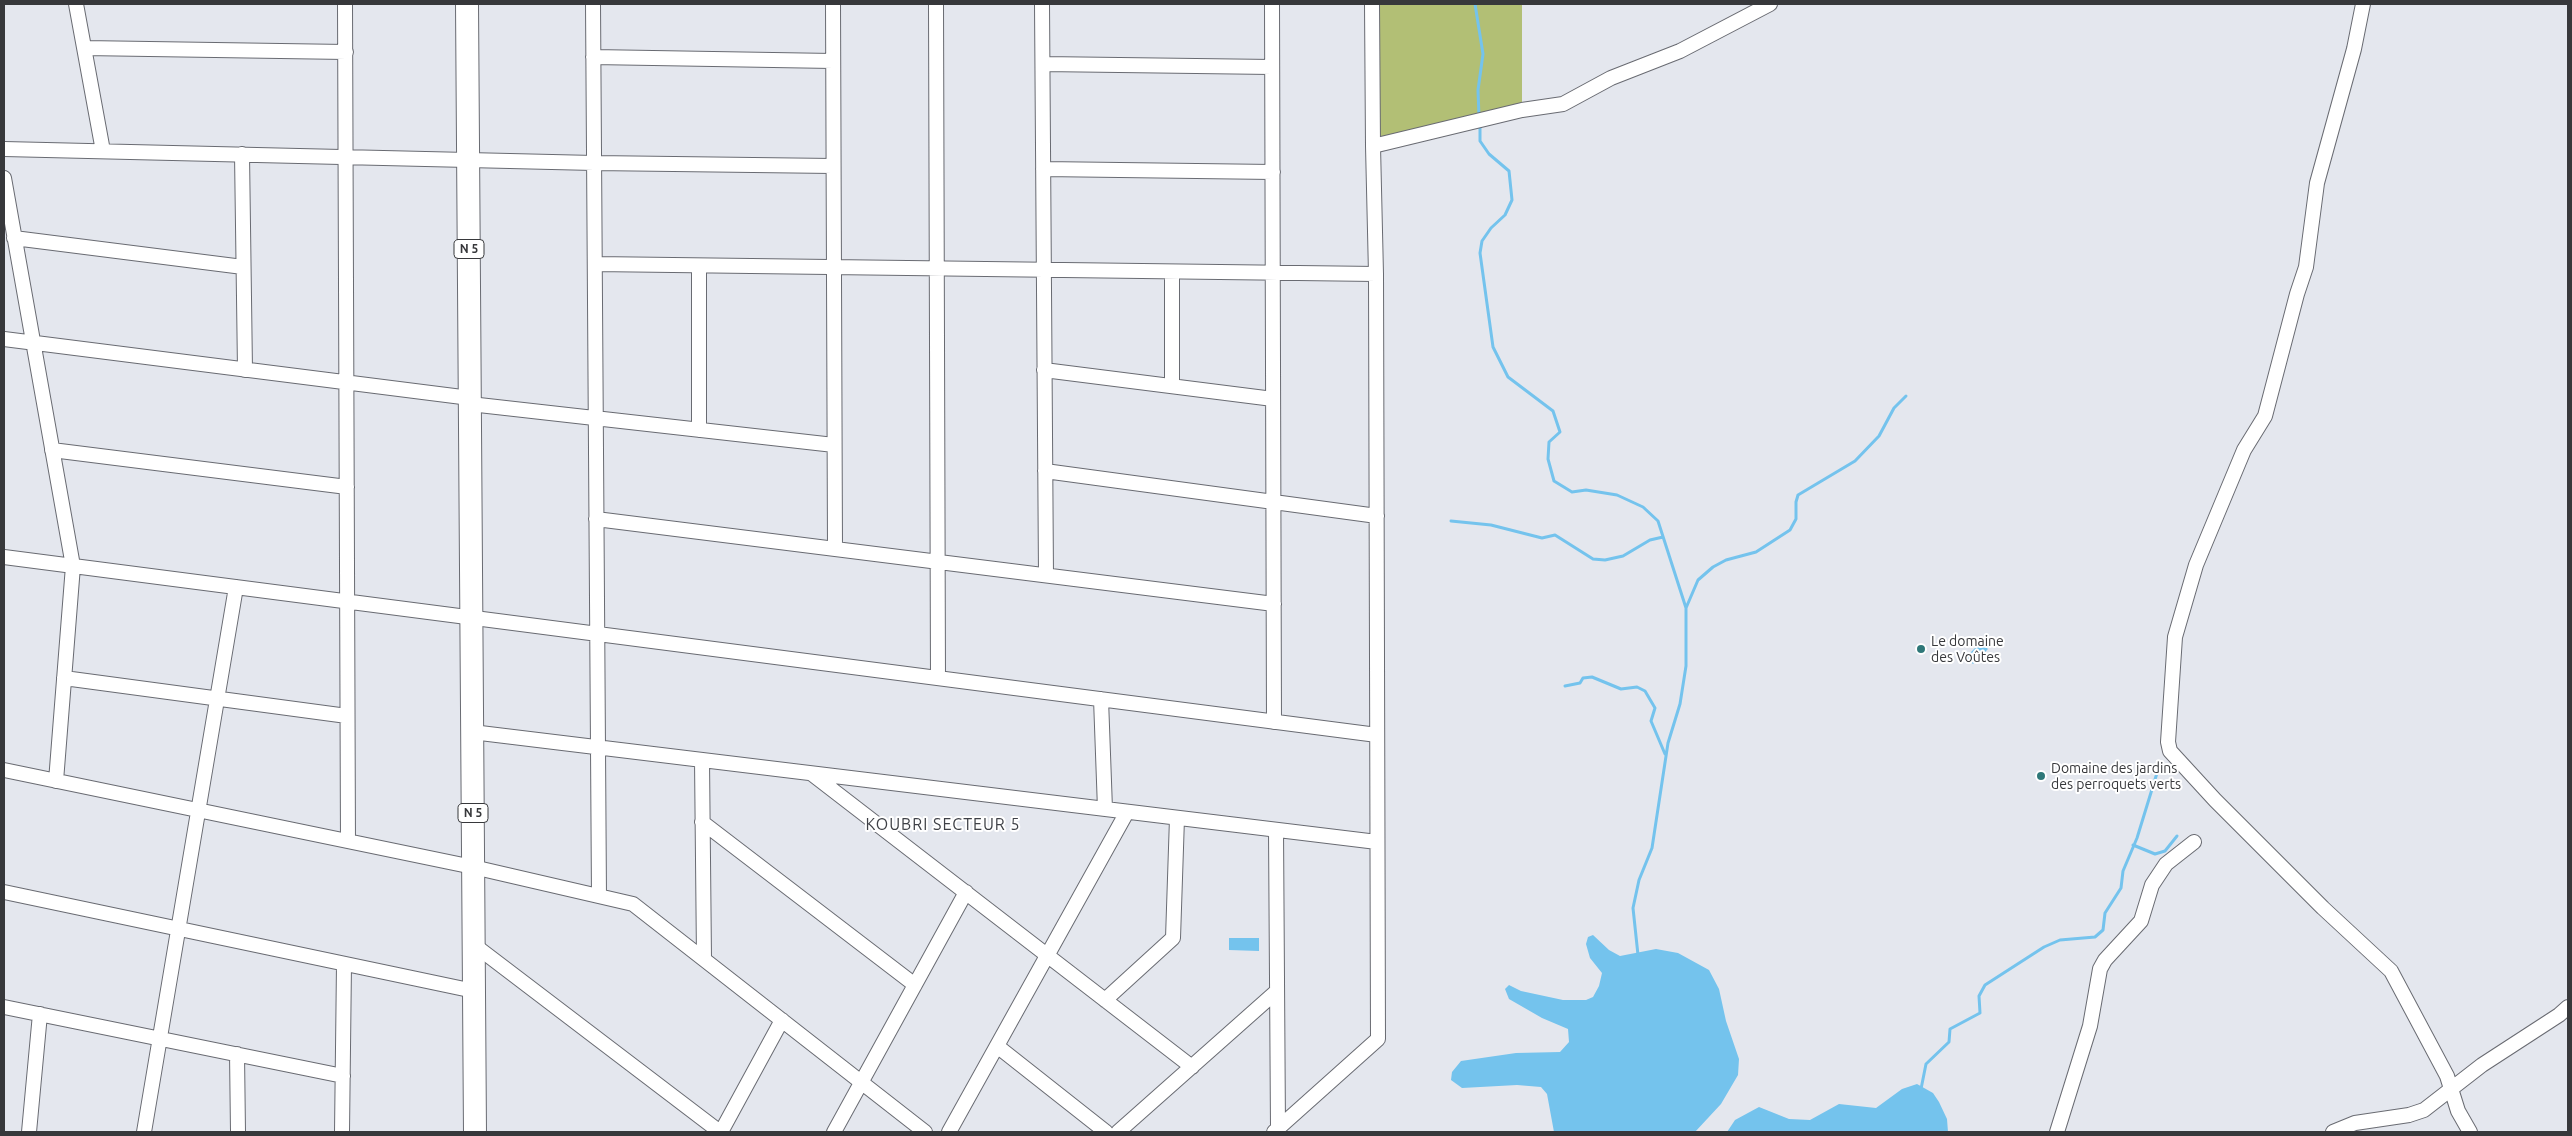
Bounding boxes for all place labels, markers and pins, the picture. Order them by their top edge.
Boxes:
place label: Le domaine des Voûtes [1931,633,2004,666]
marker: Le domaine des Voûtes [1915,643,1927,655]
place label: Domaine des jardins des perroquets verts [2051,760,2181,792]
marker: Domaine des jardins des perroquets verts [2035,770,2047,782]

